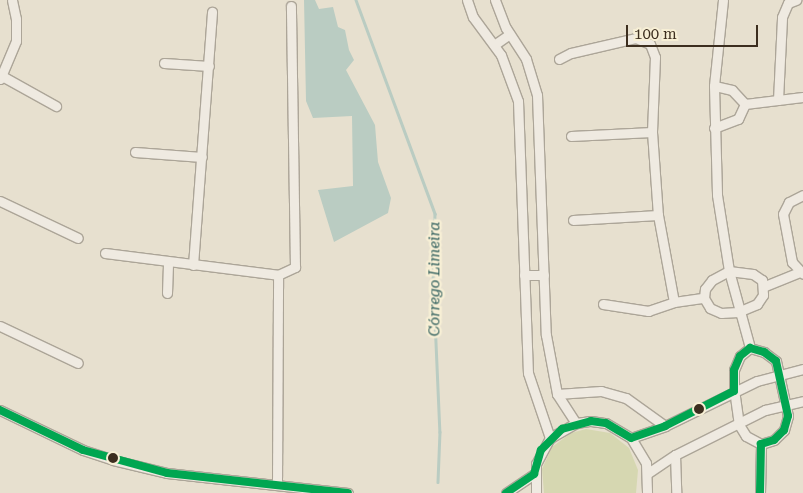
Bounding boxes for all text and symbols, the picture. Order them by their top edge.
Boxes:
scale bar [628,15,760,47]
text: 100 m [634,25,677,43]
water label: Córrego Limeira [426,222,444,336]
unlabelled marker [694,404,704,414]
unlabelled marker [108,453,118,463]

